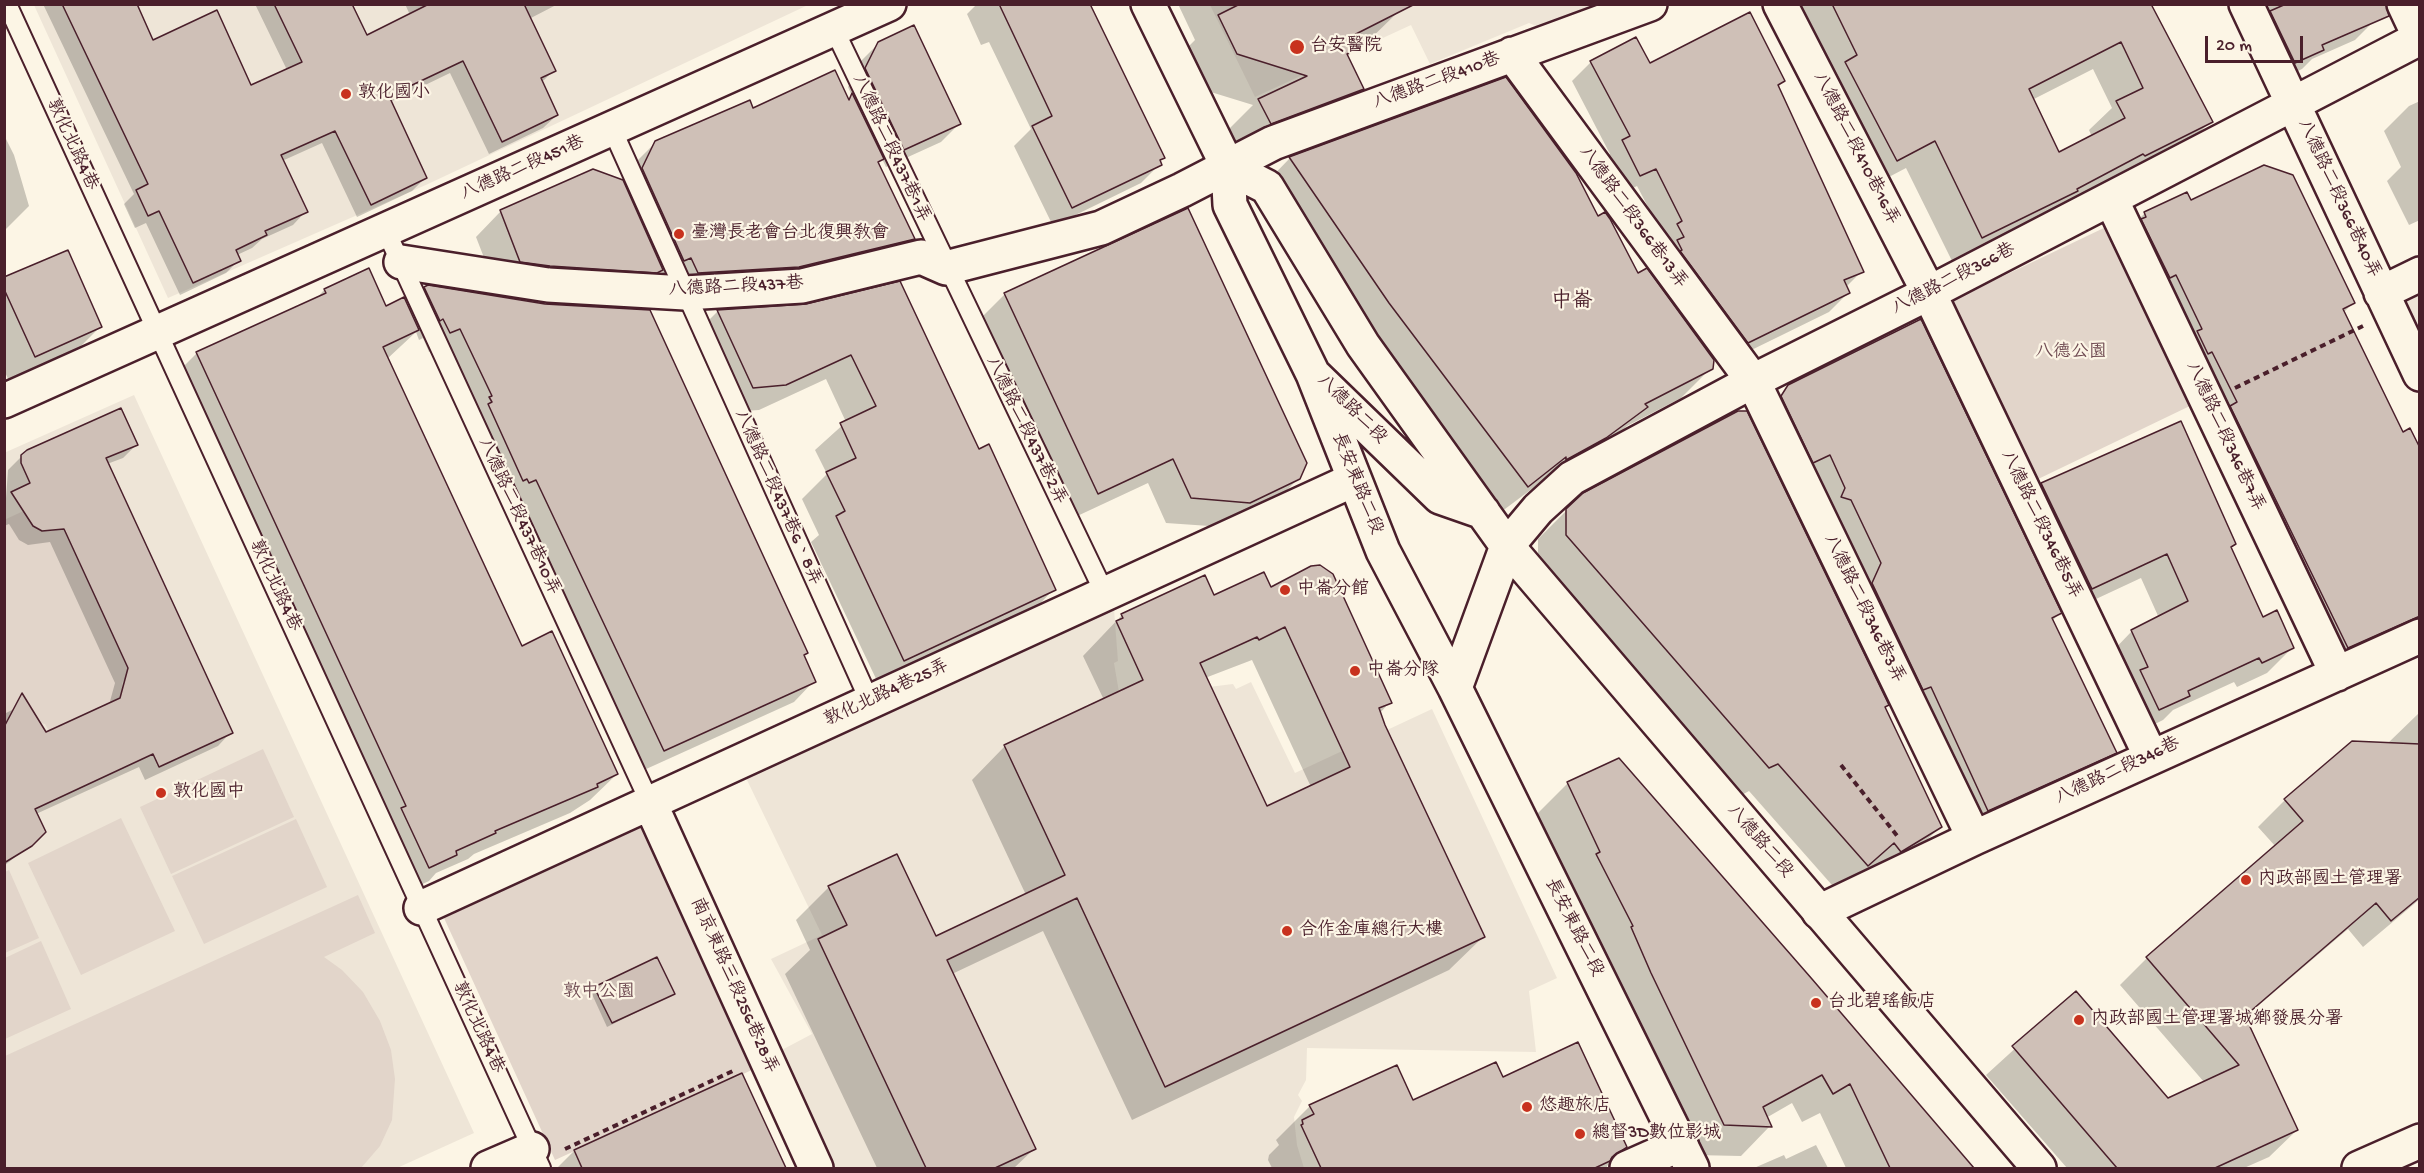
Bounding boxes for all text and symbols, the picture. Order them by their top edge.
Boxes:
scale bar [2208,24,2306,62]
place label: 台安醫院 [1310,36,1382,58]
text: 20 m [2216,36,2252,57]
marker: 台安醫院 [1288,38,1306,56]
street label: 八德路二段410巷 [1370,49,1504,115]
street label: 八德路二段410巷16弄 [1807,69,1903,229]
street label: 八德路二段437巷1弄 [846,72,934,226]
place label: 敦化國小 [358,83,430,105]
marker: 敦化國小 [339,87,353,101]
street label: 敦化北路4巷 [40,96,102,194]
street label: 八德路二段366巷40弄 [2292,116,2384,282]
street label: 八德路二段451巷 [458,132,588,206]
street label: 八德路二段366巷13弄 [1573,143,1691,293]
place label: 臺灣長老會台北復興教會 [691,223,889,245]
marker: 臺灣長老會台北復興教會 [672,227,686,241]
street label: 八德路二段366巷 [1889,240,2019,320]
street label: 八德路二段437巷 [668,274,804,302]
district label: 中崙 [1551,290,1593,316]
park label: 八德公園 [2035,342,2107,364]
street label: 八德路二段437巷2弄 [980,353,1070,509]
street label: 八德路二段346巷7弄 [2180,359,2268,515]
street label: 八德路二段 [1312,371,1390,449]
street label: 八德路二段437巷6、8弄 [728,407,826,589]
street label: 長安東路二段 [1326,430,1386,538]
street label: 八德路二段437巷10弄 [472,435,564,599]
street label: 八德路二段346巷5弄 [1995,447,2085,603]
street label: 八德路二段346巷3弄 [1818,531,1908,687]
street label: 敦化北路4巷 [243,537,305,635]
place label: 中崙分館 [1297,579,1369,601]
marker: 中崙分館 [1278,583,1292,597]
street label: 敦化北路4巷25弄 [821,656,953,732]
place label: 中崙分隊 [1367,660,1439,682]
marker: 中崙分隊 [1348,664,1362,678]
street label: 八德路二段346巷 [2052,734,2184,810]
place label: 敦化國中 [173,782,245,804]
marker: 敦化國中 [154,786,168,800]
street label: 八德路二段 [1721,801,1797,883]
place label: 內政部國土管理署 [2258,869,2402,891]
marker: 內政部國土管理署 [2239,873,2253,887]
street label: 長安東路二段 [1539,875,1607,981]
street label: 南京東路三段256巷28弄 [684,895,782,1077]
place label: 合作金庫總行大樓 [1299,920,1443,942]
marker: 合作金庫總行大樓 [1280,924,1294,938]
street label: 敦化北路4巷 [446,979,508,1077]
park label: 敦中公園 [563,982,635,1004]
place label: 台北碧瑤飯店 [1828,992,1936,1014]
marker: 台北碧瑤飯店 [1809,996,1823,1010]
place label: 內政部國土管理署城鄉發展分署 [2091,1009,2343,1031]
marker: 內政部國土管理署城鄉發展分署 [2072,1013,2086,1027]
place label: 悠趣旅店 [1539,1096,1611,1118]
marker: 悠趣旅店 [1520,1100,1534,1114]
place label: 總督3D數位影城 [1592,1123,1721,1145]
marker: 總督3D數位影城 [1573,1127,1587,1141]

